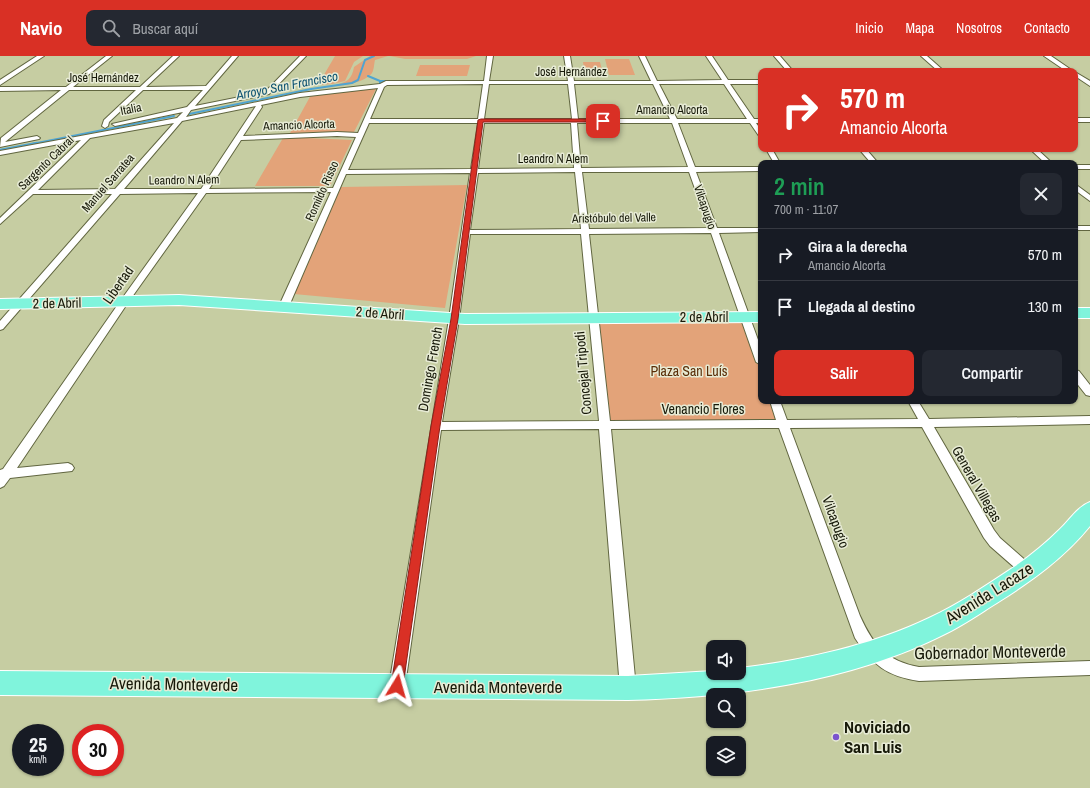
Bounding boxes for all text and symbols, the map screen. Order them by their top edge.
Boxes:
search box [86,10,366,46]
text: Navio [20,15,62,41]
icon: search [100,17,122,39]
text: Buscar aquí [132,18,198,39]
text: Inicio [855,19,883,37]
text: Mapa [905,19,934,37]
text: Nosotros [956,19,1002,37]
text: Contacto [1024,19,1070,37]
street label: José Hernández [535,64,607,80]
water label: Arroyo San Francisco [234,67,339,104]
street label: José Hernández [67,70,139,86]
text: 570 m [840,79,905,117]
icon: right [774,84,826,136]
street label: Italia [119,99,144,119]
street label: Amancio Alcorta [635,102,708,118]
pin [586,104,620,138]
icon: arrive [592,110,614,132]
text: Amancio Alcorta [840,115,947,140]
street label: Amancio Alcorta [262,116,336,134]
street label: Sargento Cabral [15,132,77,194]
street label: Manuel Sarratea [78,150,138,216]
street label: Leandro N Alem [518,151,588,167]
street label: Romildo Risso [302,158,342,224]
text: 2 min [774,170,825,202]
street label: Leandro N Alem [149,171,219,189]
button: close [1020,173,1062,215]
street label: Vilcapugio [690,182,720,232]
text: 700 m · 11:07 [774,201,838,218]
street label: Aristóbulo del Valle [571,209,656,227]
text: Gira a la derecha [808,236,907,257]
icon: right [774,244,796,266]
text: 570 m [1028,244,1062,265]
text: Amancio Alcorta [808,257,886,274]
street label: Libertad [99,263,137,307]
street label: 2 de Abril [33,294,81,312]
icon: arrive [774,296,796,318]
text: Llegada al destino [808,296,915,317]
text: 130 m [1028,296,1062,317]
street label: 2 de Abril [355,302,405,324]
street label: 2 de Abril [680,308,728,326]
street label: Domingo French [414,325,446,413]
street label: Concejal Tripodi [570,331,596,415]
button: Salir [774,350,914,396]
button: Compartir [922,350,1062,396]
park label: Plaza San Luís [650,362,728,380]
street label: Venancio Flores [662,400,745,418]
street label: General Villegas [948,443,1006,525]
street label: Vilcapugio [818,494,854,550]
street label: Avenida Lacaze [939,556,1037,629]
street label: Gobernador Monteverde [914,639,1066,664]
map controls [706,640,746,776]
button: sound [706,640,746,680]
position arrow [376,665,418,707]
street label: Avenida Monteverde [109,671,239,696]
street label: Avenida Monteverde [433,675,562,698]
button: search [706,688,746,728]
place label: Noviciado San Luis [844,715,911,758]
speed limit sign: 30 [72,724,124,776]
text: 25 [29,731,47,758]
marker: Noviciado San Luis [831,732,841,742]
button: layers [706,736,746,776]
text: km/h [29,753,47,766]

